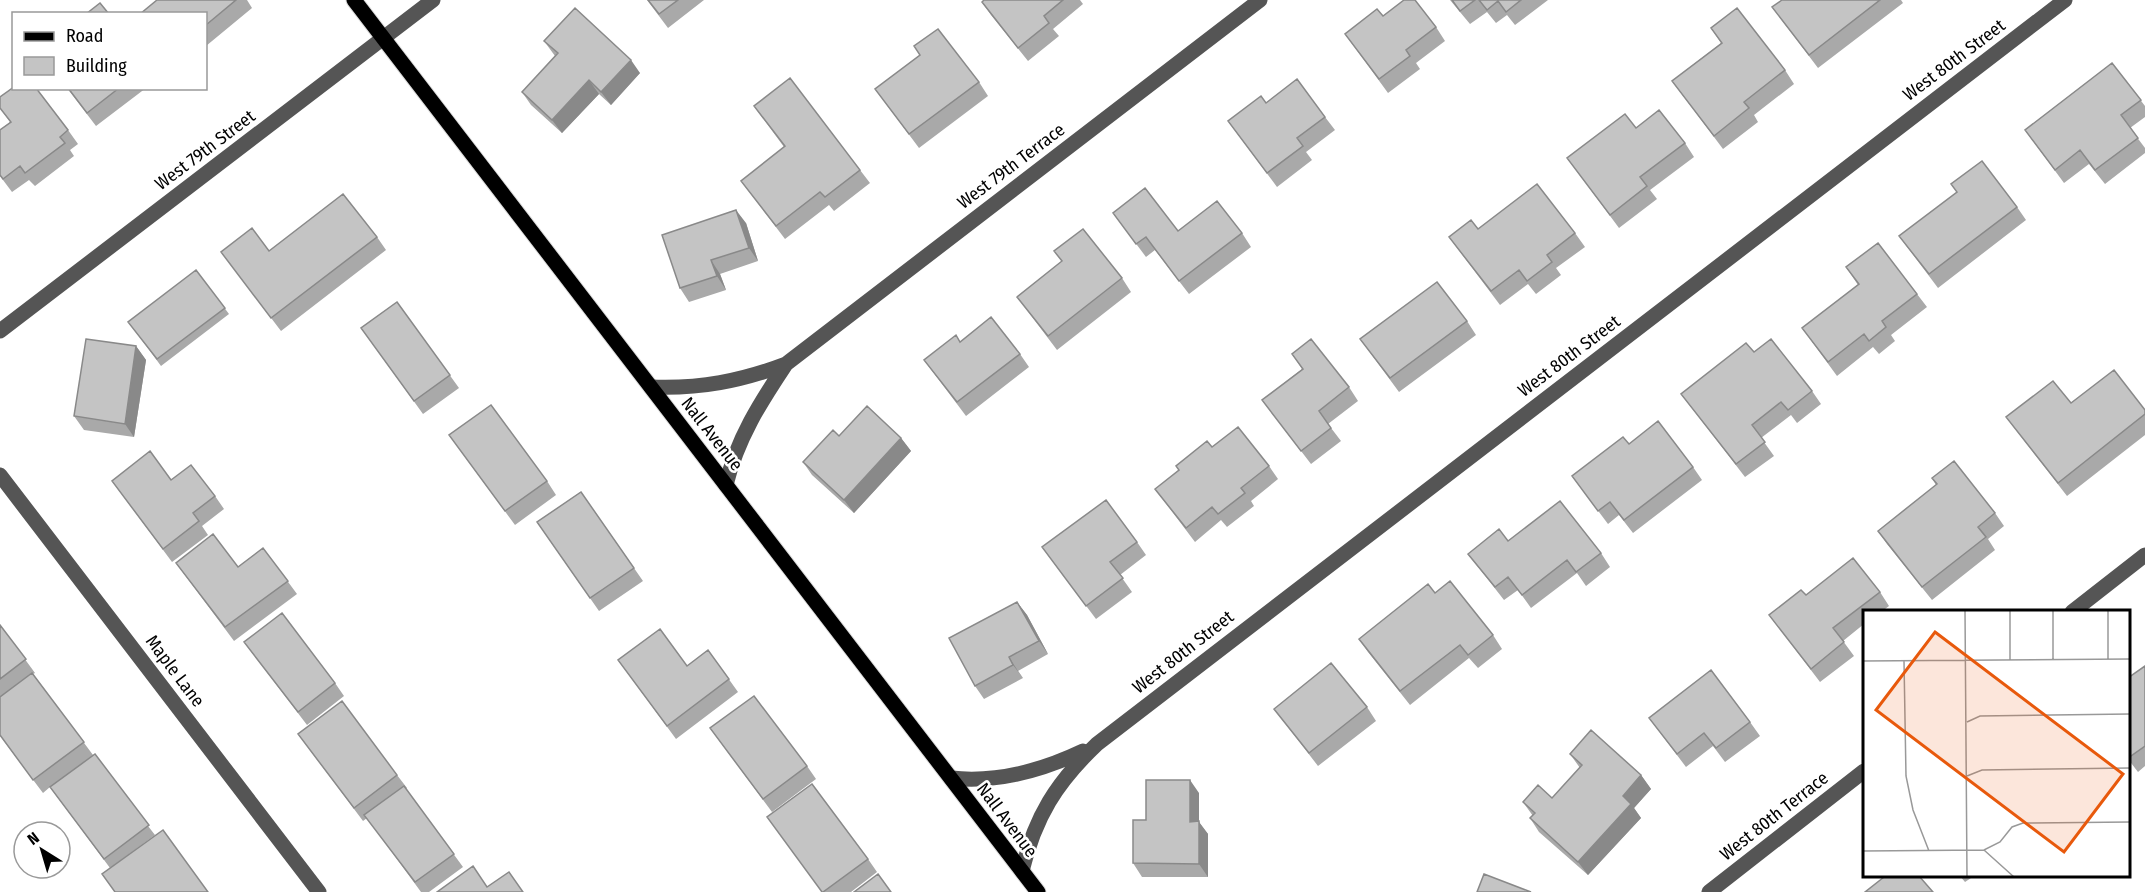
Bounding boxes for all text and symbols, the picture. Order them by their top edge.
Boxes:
legend [12,12,207,90]
street label: West 80th Street [1899,14,2010,106]
text: Road [66,25,103,47]
text: Building [66,55,127,77]
street label: West 79th Street [151,105,259,195]
street label: West 79th Terrace [953,118,1069,214]
street label: West 80th Street [1514,310,1625,402]
street label: Nall Avenue [676,393,748,475]
street label: West 80th Street [1128,606,1238,698]
inset map [1863,610,2130,877]
street label: Maple Lane [141,631,209,711]
street label: West 80th Terrace [1715,767,1833,865]
street label: Nall Avenue [972,778,1042,862]
north arrow [12,820,72,880]
text: N [24,828,43,849]

